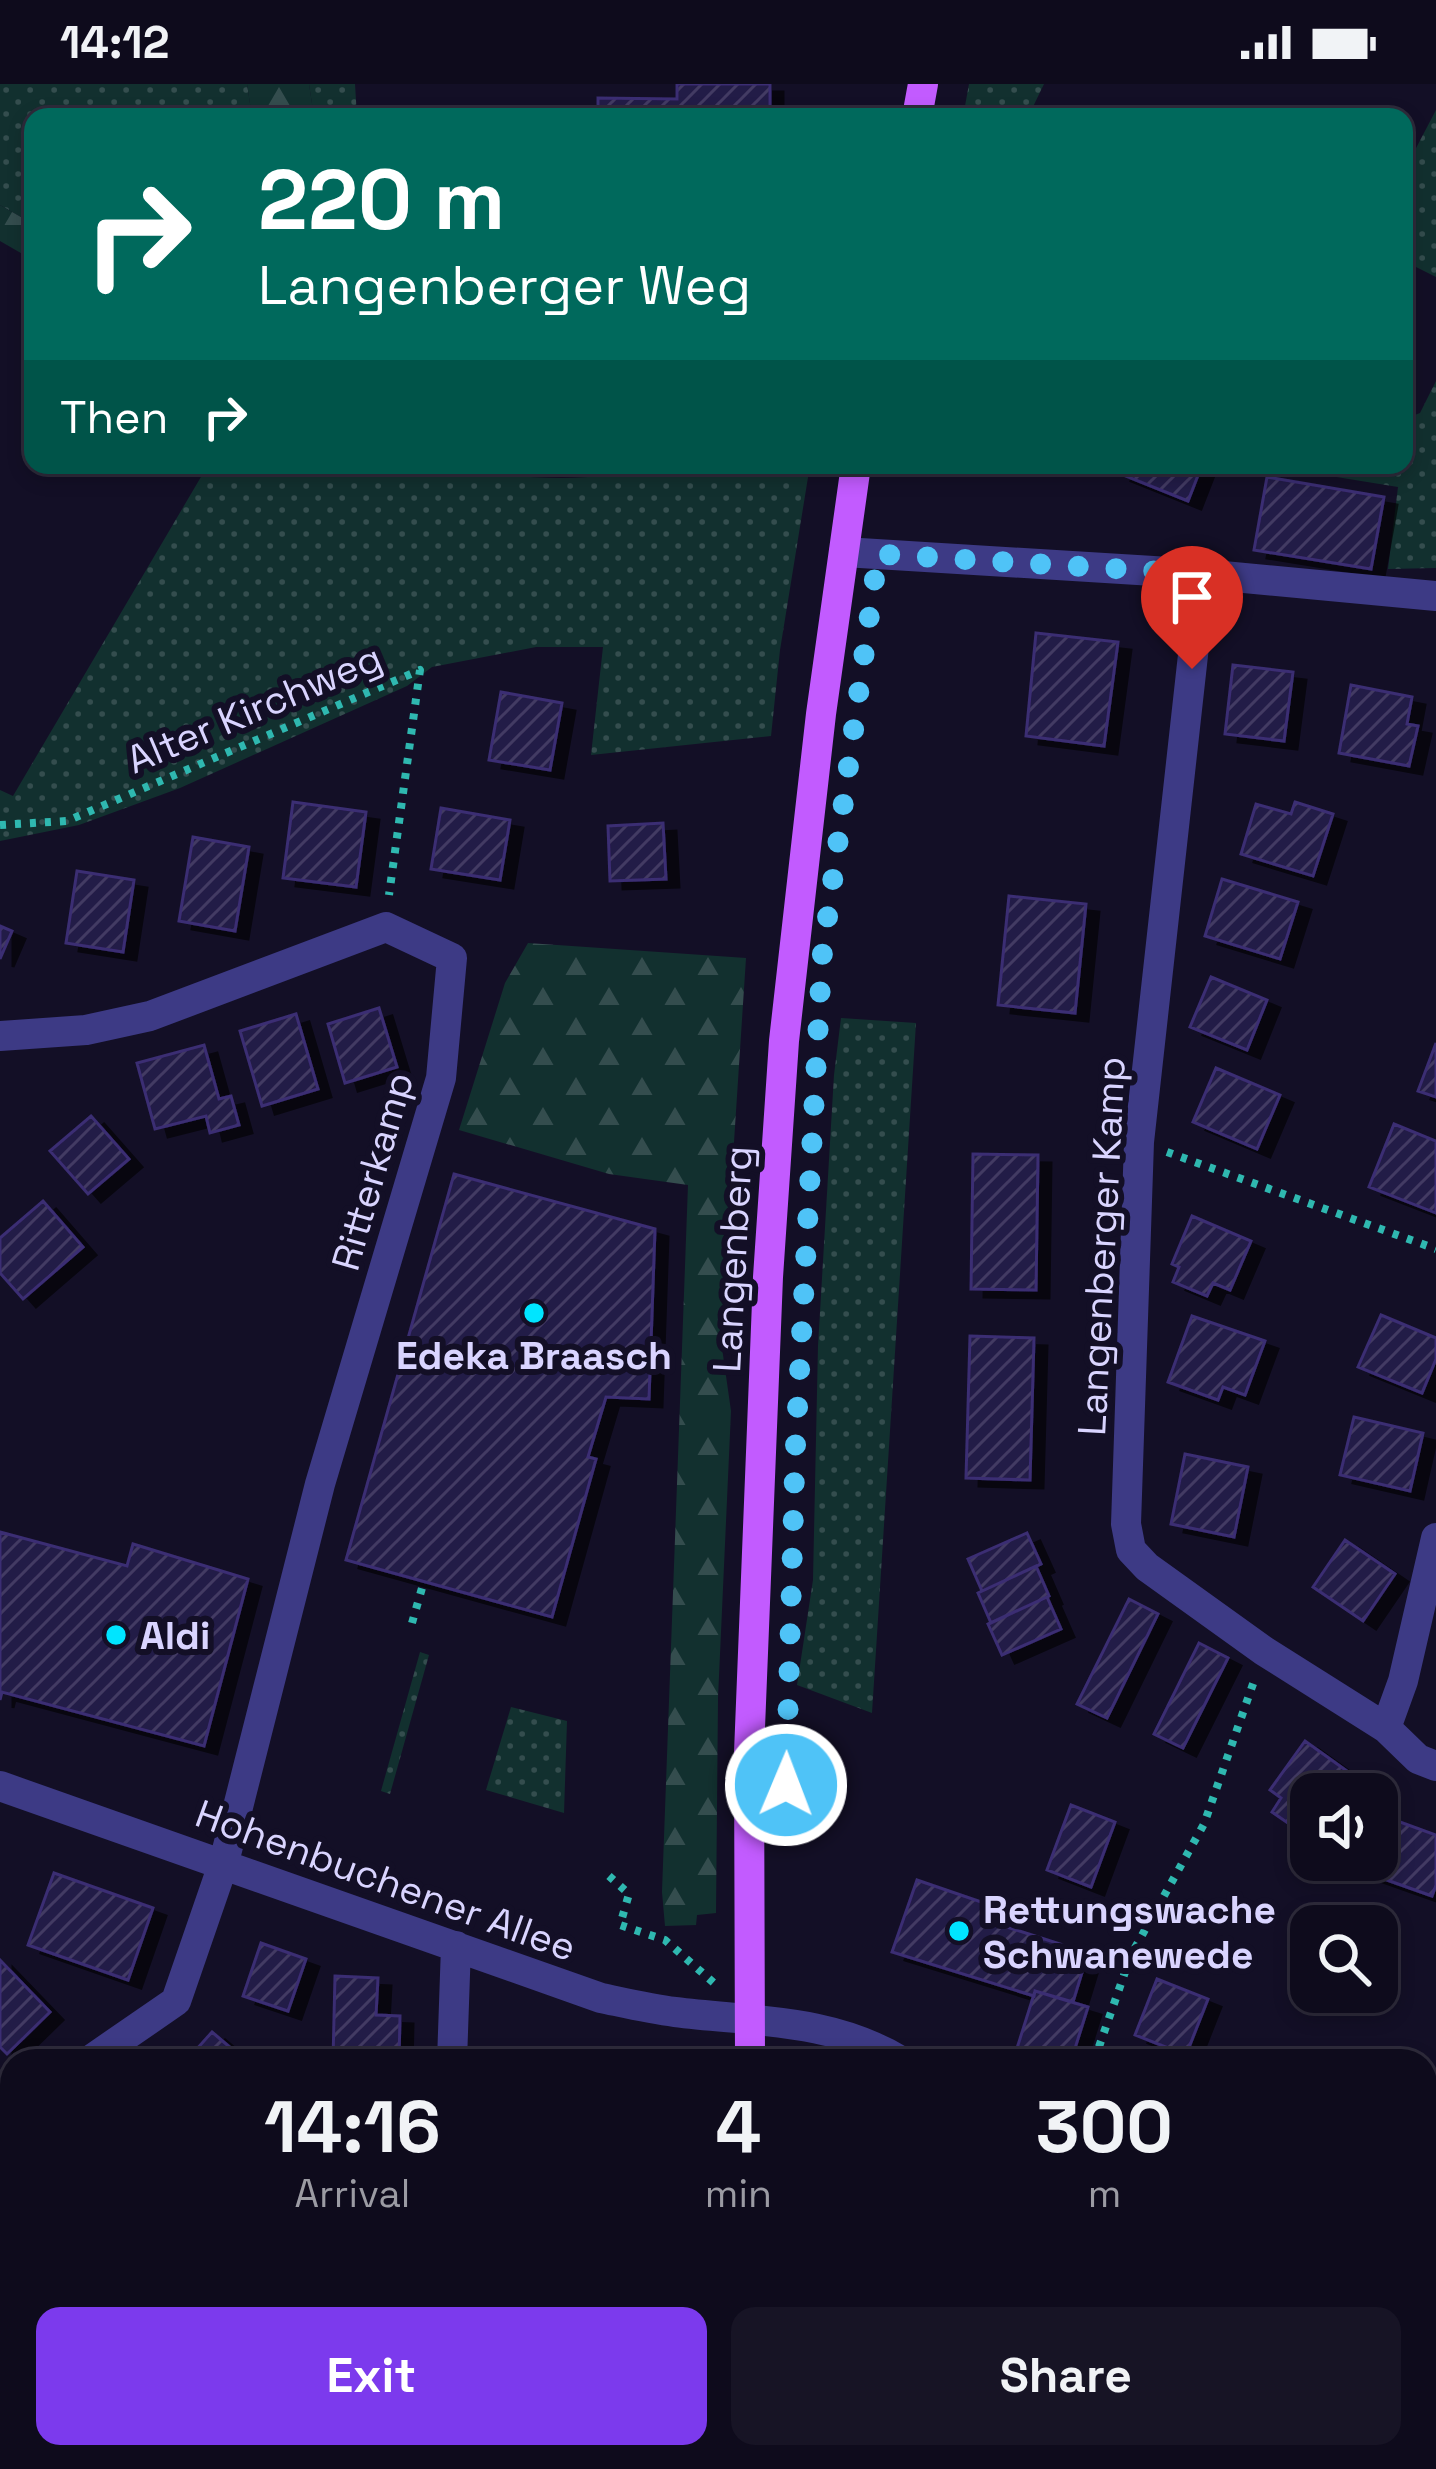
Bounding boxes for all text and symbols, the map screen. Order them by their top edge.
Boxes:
text: 14:12 [60,14,169,71]
text: 220 m [258,146,505,254]
icon: right [60,156,216,312]
text: Langenberger Weg [258,251,751,320]
icon: right [192,384,258,450]
text: Then [60,389,168,446]
pin [1141,546,1243,669]
icon: arrive [1159,564,1225,630]
street label: Alter Kirchweg [119,633,389,784]
street label: Langenberger Kamp [1067,1055,1136,1437]
street label: Ritterkamp [321,1066,424,1276]
street label: Langenberg [702,1144,763,1374]
marker: Edeka Braasch [521,1300,547,1326]
place label: Edeka Braasch [396,1331,672,1380]
place label: Aldi [140,1611,210,1660]
marker: Aldi [103,1622,129,1648]
position arrow [723,1722,849,1848]
map controls [1290,1773,1398,2013]
button: sound [1290,1773,1398,1881]
street label: Hohenbuchener Allee [189,1789,583,1972]
place label: Rettungswache Schwanewede [983,1885,1276,1979]
button: search [1290,1905,1398,2013]
marker: Rettungswache Schwanewede [946,1918,972,1944]
text: 14:16 [264,2081,441,2173]
text: 4 [715,2081,761,2173]
text: 300 [1036,2081,1173,2173]
text: Arrival [294,2169,410,2218]
text: min [705,2169,772,2218]
text: m [1088,2169,1121,2218]
button: Exit [36,2307,707,2445]
button: Share [731,2307,1401,2445]

